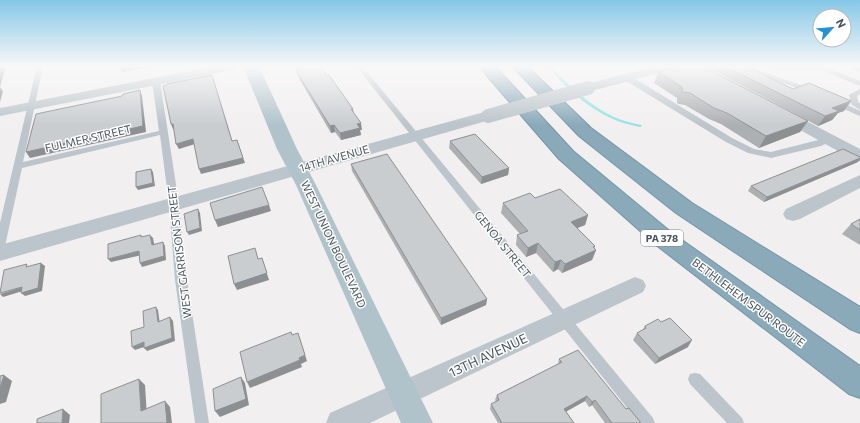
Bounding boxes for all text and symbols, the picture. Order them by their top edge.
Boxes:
north arrow [812,8,852,48]
text: N [834,17,849,30]
street label: FULMER STREET [44,122,132,154]
street label: 14TH AVENUE [298,142,370,174]
street label: WEST UNION BOULEVARD [299,178,369,310]
street label: WEST GARRISON STREET [164,185,194,319]
street label: GENOA STREET [472,208,534,280]
road number: PA 378 [641,230,683,246]
street label: BETHLEHEM SPUR ROUTE [690,255,808,349]
street label: 13TH AVENUE [446,330,530,380]

